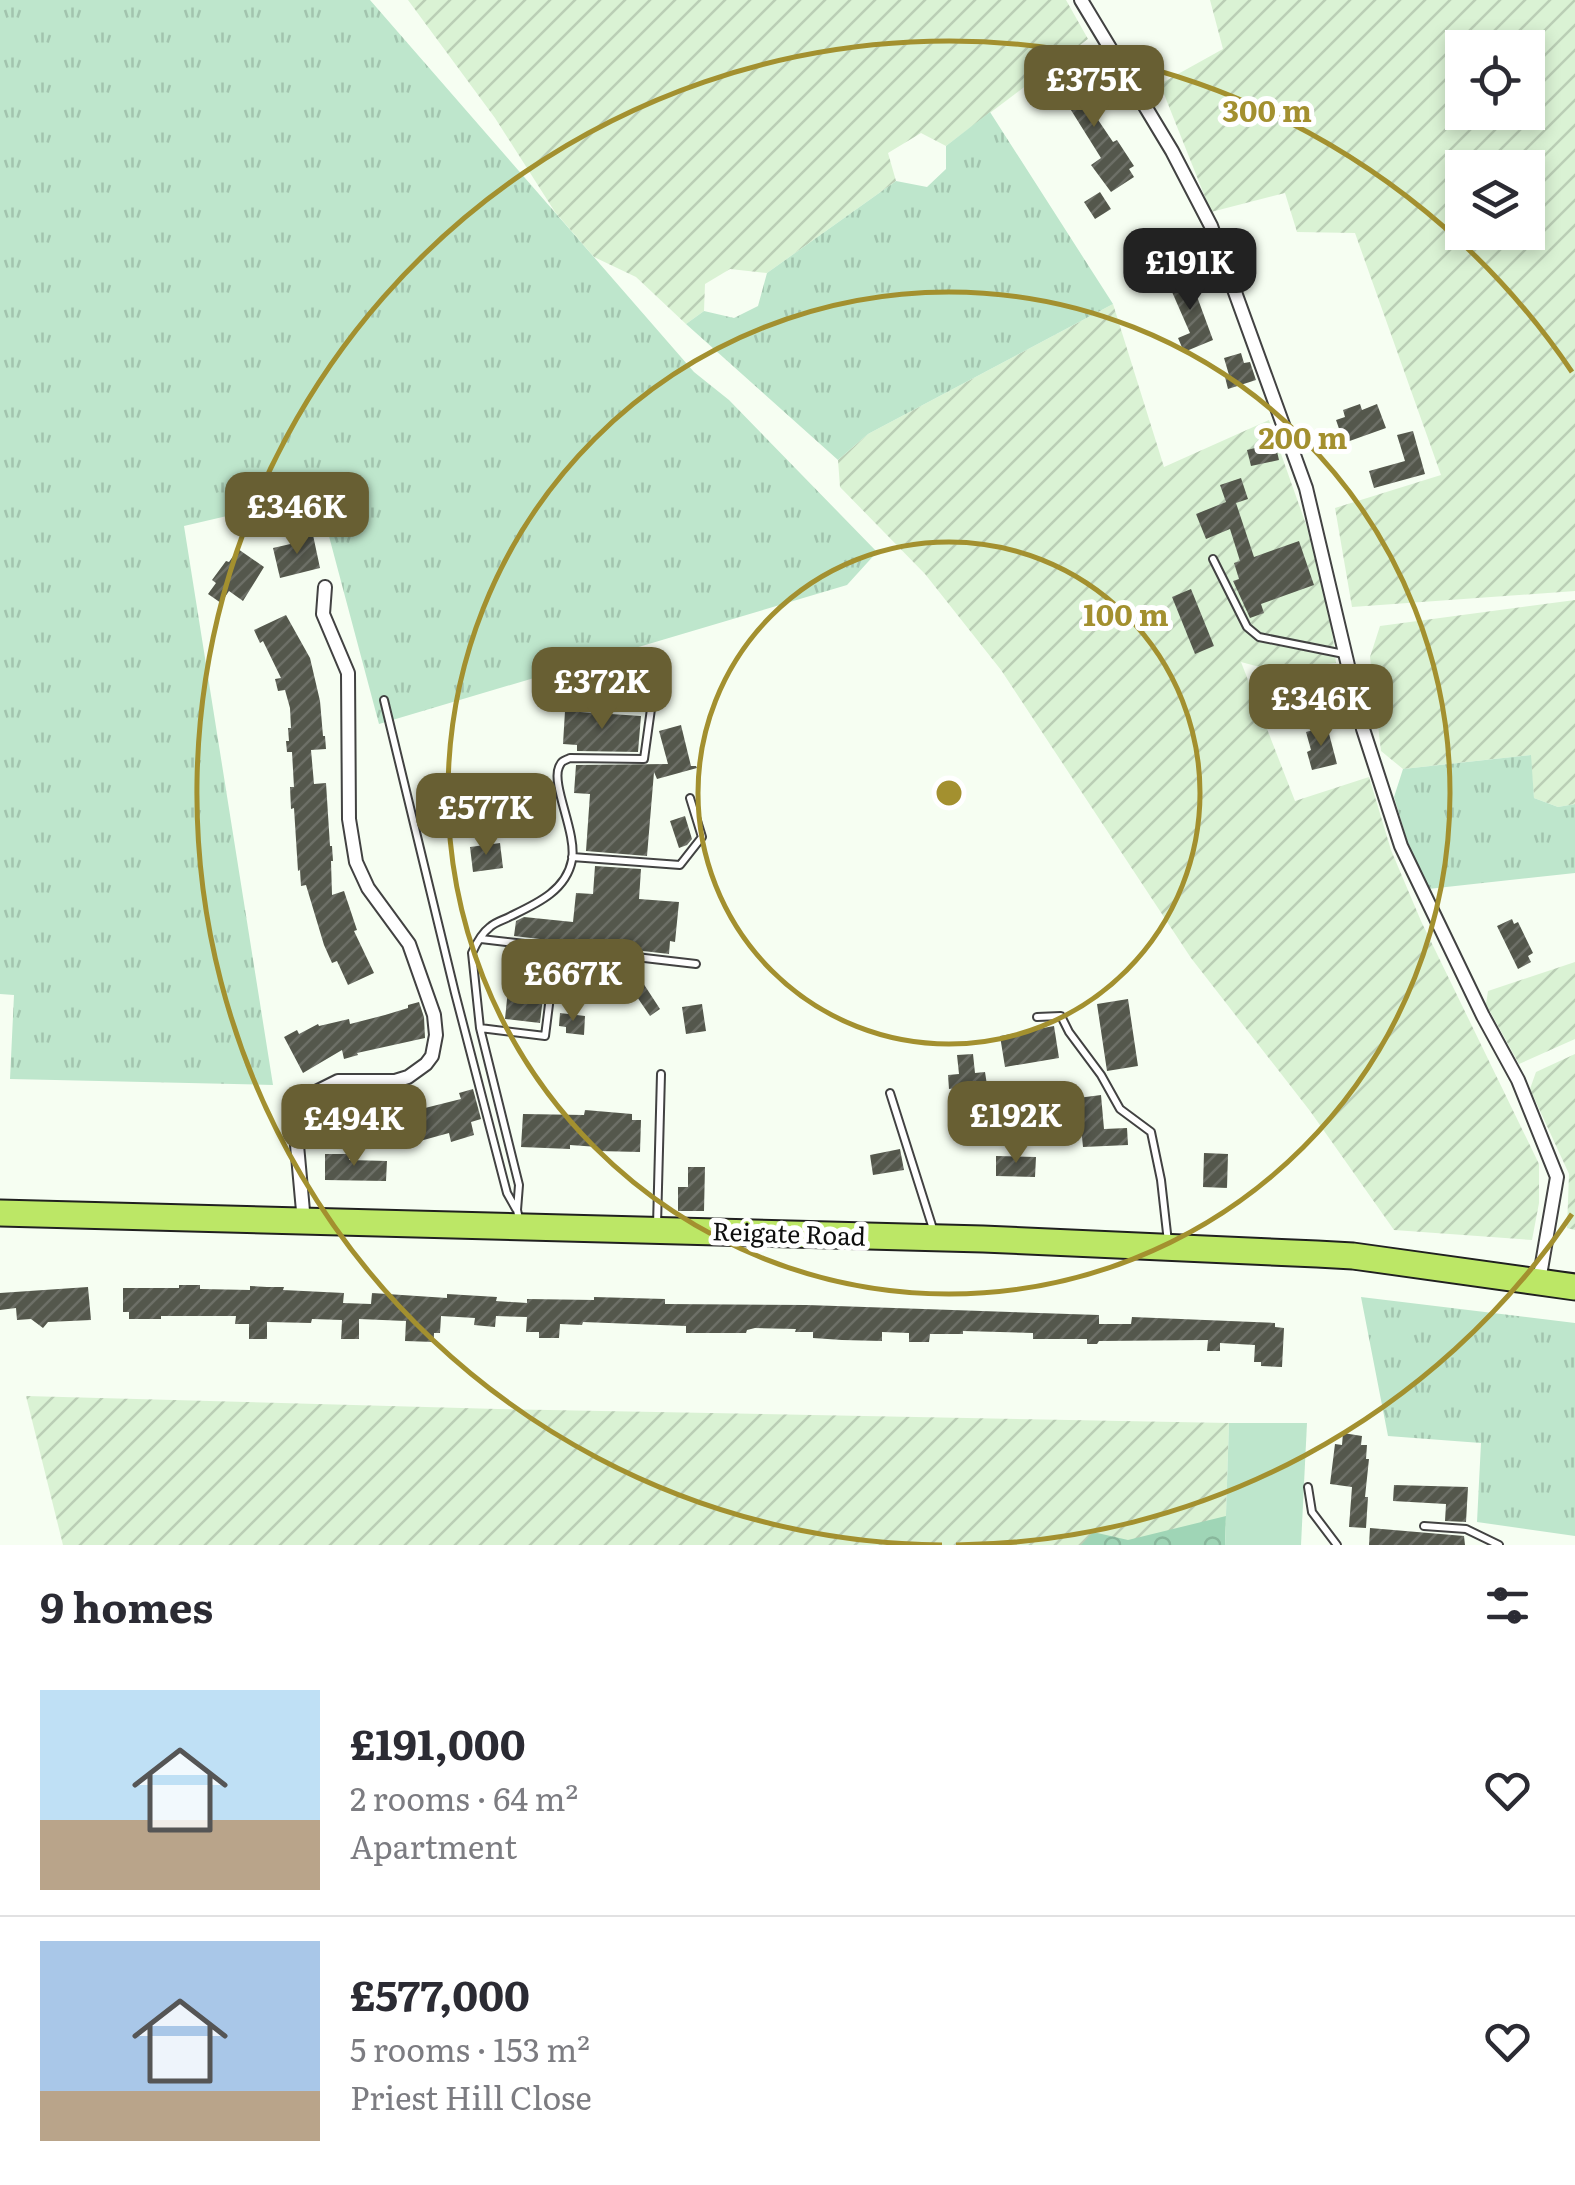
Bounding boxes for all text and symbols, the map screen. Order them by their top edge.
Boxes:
map controls [1445,30,1545,250]
button: locate [1445,30,1545,130]
pin: £375K [1024,45,1164,130]
text: £375K [1046,53,1142,101]
text: 300 m [1222,87,1312,131]
button: layers [1445,150,1545,250]
pin: £191K [1120,228,1260,313]
text: £191K [1145,236,1235,284]
text: 200 m [1259,414,1348,458]
pin: £346K [227,472,367,557]
text: £346K [247,480,347,528]
text: 100 m [1083,591,1169,635]
pin: £372K [532,647,672,732]
text: £372K [554,655,650,703]
pin: £346K [1251,664,1391,749]
text: £346K [1271,672,1371,720]
pin: £577K [416,773,556,858]
centre of rings [931,775,967,811]
text: £577K [438,781,534,829]
pin: £667K [503,939,643,1024]
text: £667K [524,947,622,995]
pin: £192K [946,1081,1086,1166]
pin: £494K [284,1084,424,1169]
text: £192K [970,1089,1062,1137]
text: £494K [303,1092,405,1140]
street label: Reigate Road [712,1211,867,1254]
text: 9 homes [40,1574,213,1636]
icon: filters [1480,1578,1535,1633]
text: £191,000 [350,1711,526,1773]
icon: home [120,1730,240,1850]
icon: heart [1480,1763,1535,1818]
text: 2 rooms · 64 m² [350,1773,578,1821]
text: Apartment [350,1821,517,1869]
text: £577,000 [350,1962,530,2024]
icon: home [120,1981,240,2101]
icon: heart [1480,2014,1535,2069]
text: 5 rooms · 153 m² [350,2024,590,2072]
text: Priest Hill Close [350,2072,592,2120]

